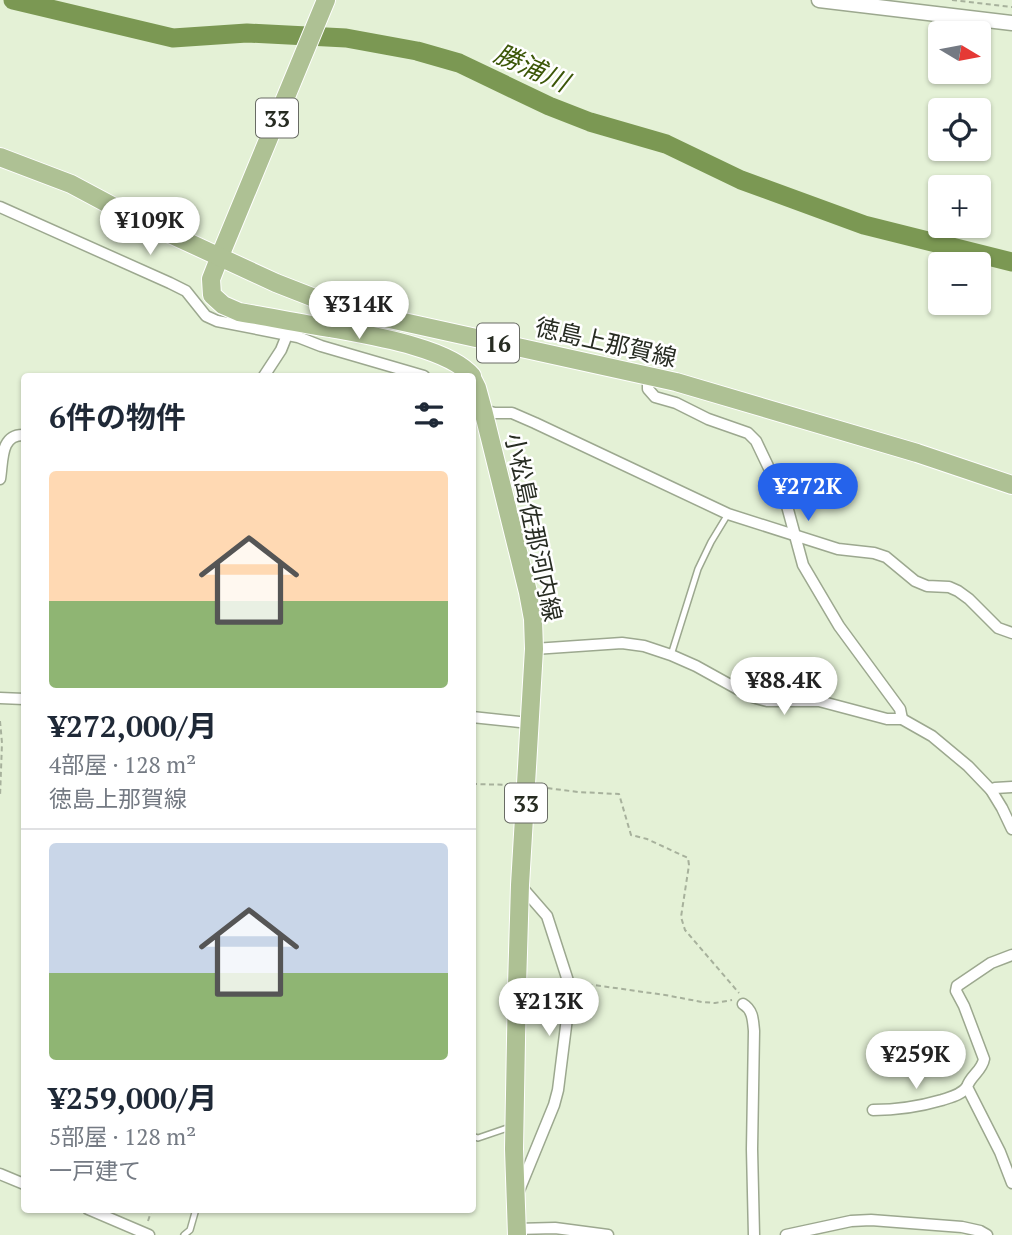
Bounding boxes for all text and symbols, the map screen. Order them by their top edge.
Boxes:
north arrow [928,21,990,84]
map controls [928,21,991,315]
water label: 勝浦川 [489,36,577,100]
button: locate [928,98,991,161]
road number: 33 [256,99,298,138]
button: + [928,175,991,238]
pin: ¥109K [101,198,199,257]
text: ¥109K [116,204,184,235]
button: − [928,252,991,315]
pin: ¥314K [310,282,408,341]
text: ¥314K [325,288,393,319]
street label: 徳島上那賀線 [532,310,680,374]
road number: 16 [477,324,519,362]
icon: filters [410,396,448,434]
text: 6件の物件 [49,397,186,437]
street label: 小松島佐那河内線 [498,430,570,624]
pin: ¥272K [759,463,857,523]
text: ¥272K [774,470,842,501]
icon: home [186,517,312,643]
pin: ¥88.4K [727,658,841,717]
text: ¥88.4K [746,664,822,695]
text: ¥272,000/月 [49,706,217,746]
text: 4部屋 · 128 m² [49,749,196,780]
text: 徳島上那賀線 [49,783,187,814]
road number: 33 [505,783,547,822]
icon: home [186,889,312,1015]
pin: ¥213K [500,978,598,1038]
text: ¥213K [515,985,583,1016]
pin: ¥259K [867,1032,965,1091]
text: ¥259K [882,1038,950,1069]
text: ¥259,000/月 [49,1078,217,1118]
text: 5部屋 · 128 m² [49,1121,196,1152]
text: 一戸建て [49,1155,141,1186]

